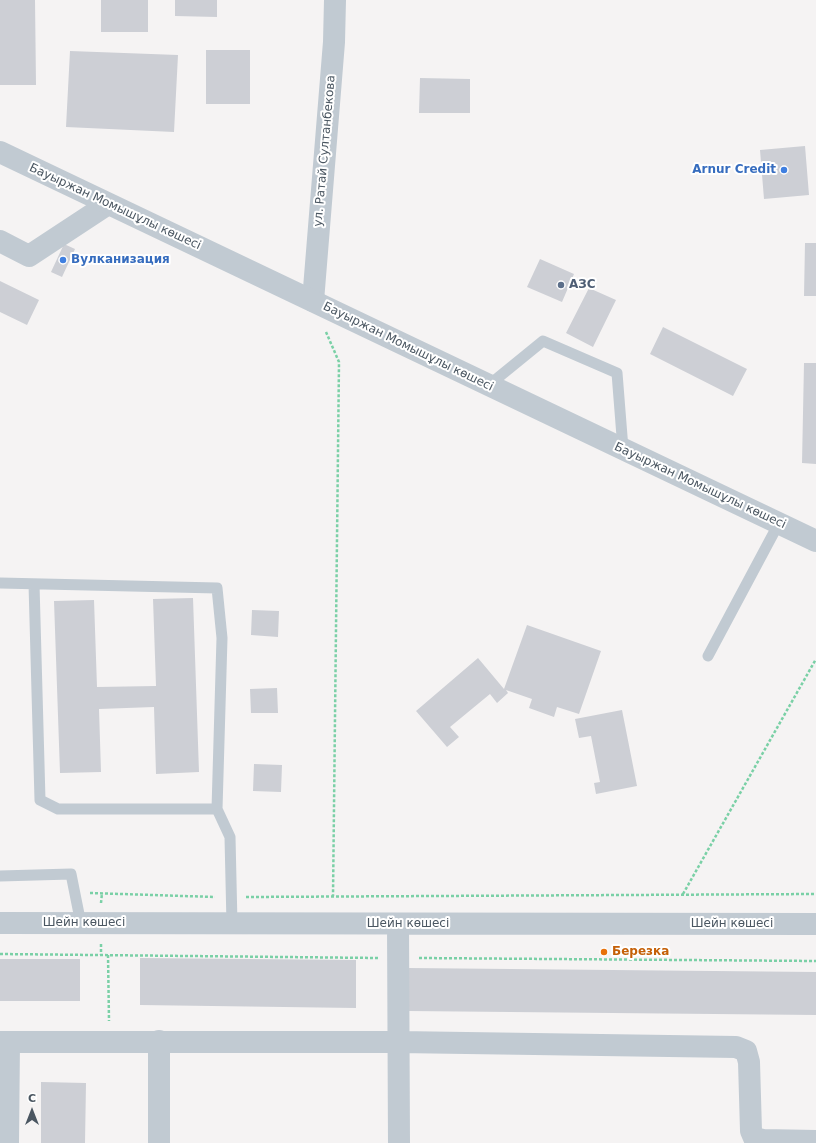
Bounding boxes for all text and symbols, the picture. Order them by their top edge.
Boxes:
street label: ул. Ратай Султанбекова [311,75,339,227]
street label: Бауыржан Момышұлы көшесі [27,161,203,253]
place label: Arnur Credit [692,163,776,177]
marker: Arnur Credit [779,165,789,175]
place label: Вулканизация [71,253,170,267]
marker: Вулканизация [58,255,68,265]
place label: АЗС [569,278,596,292]
marker: АЗС [556,280,566,290]
street label: Бауыржан Момышұлы көшесі [320,299,496,395]
street label: Бауыржан Момышұлы көшесі [612,440,788,532]
street label: Шейн көшесі [43,916,125,930]
street label: Шейн көшесі [367,917,449,931]
street label: Шейн көшесі [691,917,773,931]
place label: Березка [612,945,669,959]
marker: Березка [599,947,609,957]
north arrow [12,1091,52,1131]
text: С [28,1092,36,1105]

